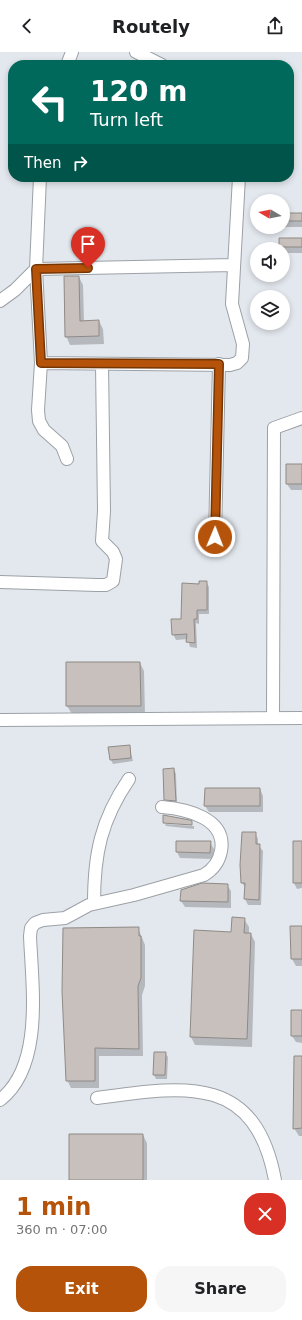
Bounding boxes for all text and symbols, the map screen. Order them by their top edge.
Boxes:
icon: back [16,15,38,37]
icon: share [264,15,286,37]
text: Routely [112,16,190,37]
text: 120 m [90,75,187,108]
icon: left [24,76,76,128]
text: Turn left [90,109,163,130]
icon: right [69,152,91,174]
text: Then [24,154,61,172]
north arrow [250,194,290,234]
map controls [250,194,290,330]
pin [71,227,105,268]
icon: arrive [77,233,99,255]
button: sound [250,242,290,282]
button: layers [250,290,290,330]
position arrow [194,516,236,558]
text: 1 min [16,1193,91,1221]
button: close [244,1193,286,1235]
text: 360 m · 07:00 [16,1222,107,1237]
button: Exit [16,1266,147,1312]
button: Share [155,1266,286,1312]

